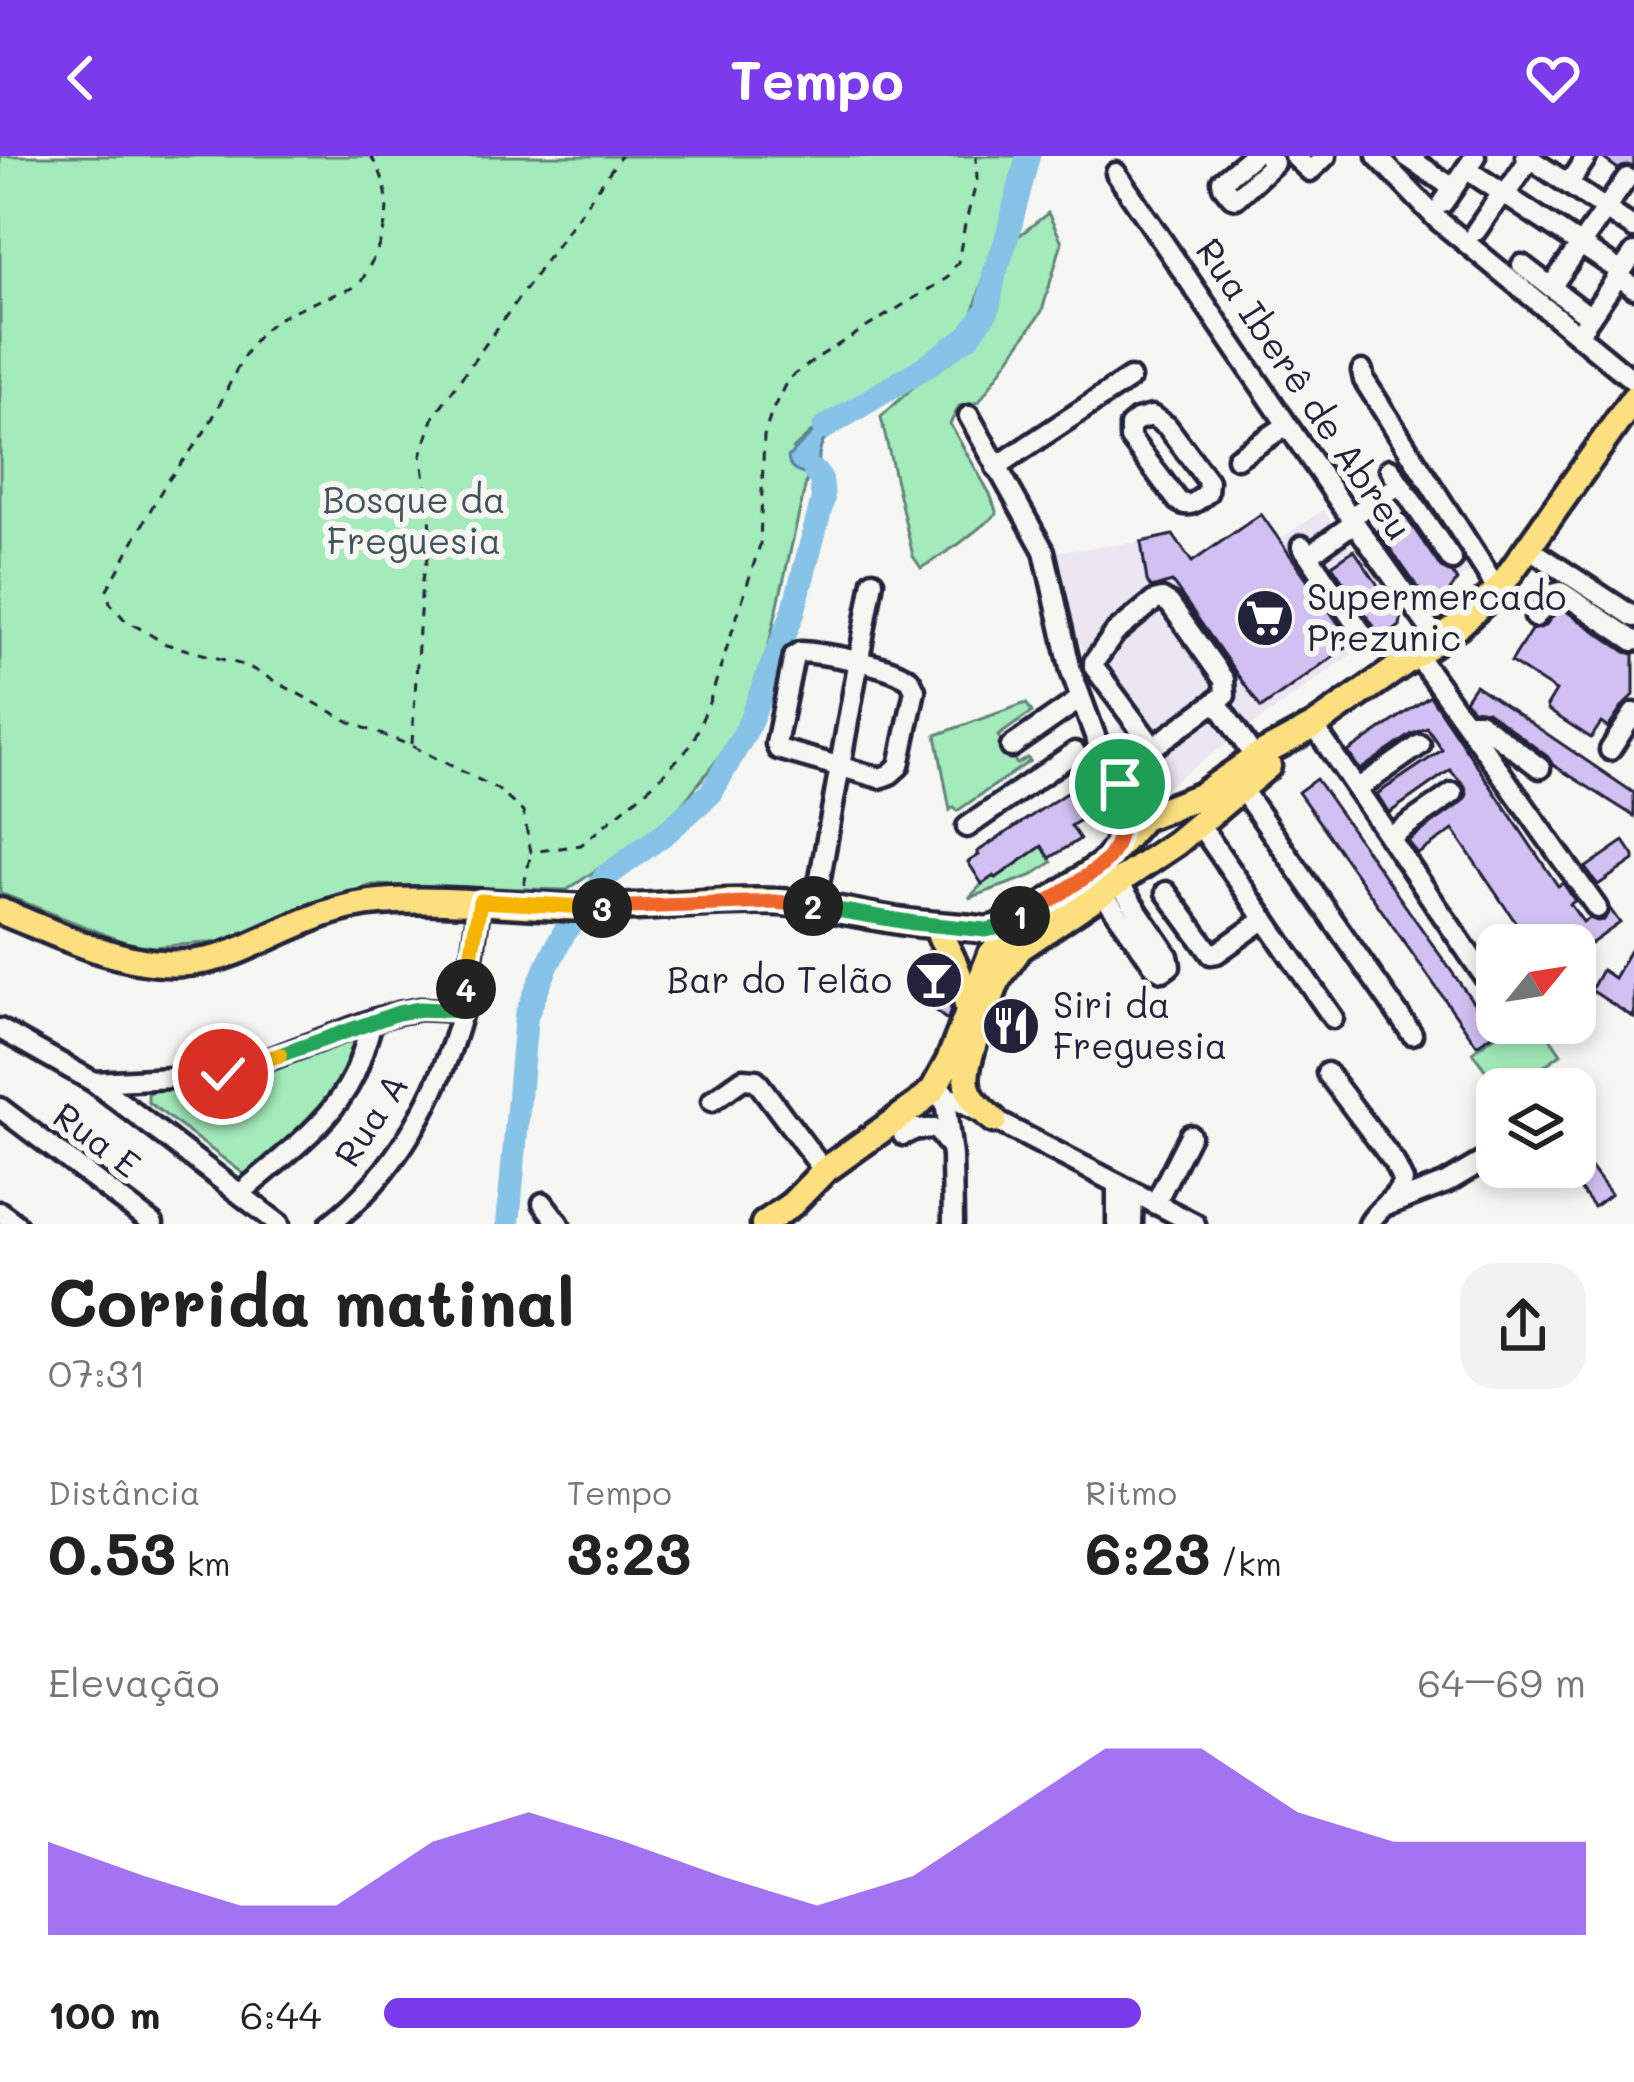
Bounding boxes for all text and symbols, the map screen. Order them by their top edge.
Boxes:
text: Tempo [730,43,904,114]
icon: back [48,45,114,111]
icon: heart [1520,45,1586,111]
street label: Rua Iberê de Abreu [1187,228,1424,548]
park label: Bosque da Freguesia [322,475,506,563]
place label: Supermercado Prezunic [1307,572,1566,660]
supermarket icon: Supermercado Prezunic [1234,587,1296,649]
pin [1069,733,1171,835]
icon: arrive [1087,751,1153,817]
pin: 2 [783,876,843,936]
pin: 3 [572,878,632,938]
text: 2 [804,884,822,927]
text: 3 [592,886,612,929]
pin: 1 [990,886,1050,946]
text: 1 [1013,894,1027,937]
north arrow [1476,924,1596,1044]
map controls [1476,924,1596,1188]
bar icon: Bar do Telão [903,949,965,1011]
place label: Bar do Telão [667,955,892,1002]
pin: 4 [436,959,496,1019]
text: 4 [456,967,476,1010]
place label: Siri da Freguesia [1053,980,1227,1068]
restaurant icon: Siri da Freguesia [980,995,1042,1057]
pin [172,1023,274,1125]
icon: check [190,1041,256,1107]
street label: Rua A [322,1064,417,1175]
button: layers [1476,1068,1596,1188]
street label: Rua E [45,1091,151,1187]
text: Corrida matinal [48,1258,575,1344]
button: share [1460,1263,1586,1389]
text: 07:31 [48,1346,146,1397]
text: Distância [48,1470,200,1513]
text: Tempo [567,1470,672,1513]
text: Ritmo [1085,1470,1177,1513]
text: 0.53 [48,1513,176,1591]
text: 3:23 [567,1513,691,1591]
text: 6:23 [1085,1513,1210,1591]
text: km [176,1541,231,1584]
text: /km [1210,1541,1282,1584]
text: Elevação [48,1656,220,1707]
text: 64–69 m [1417,1656,1586,1707]
text: 100 m [48,1988,160,2039]
text: 6:44 [240,1988,321,2039]

